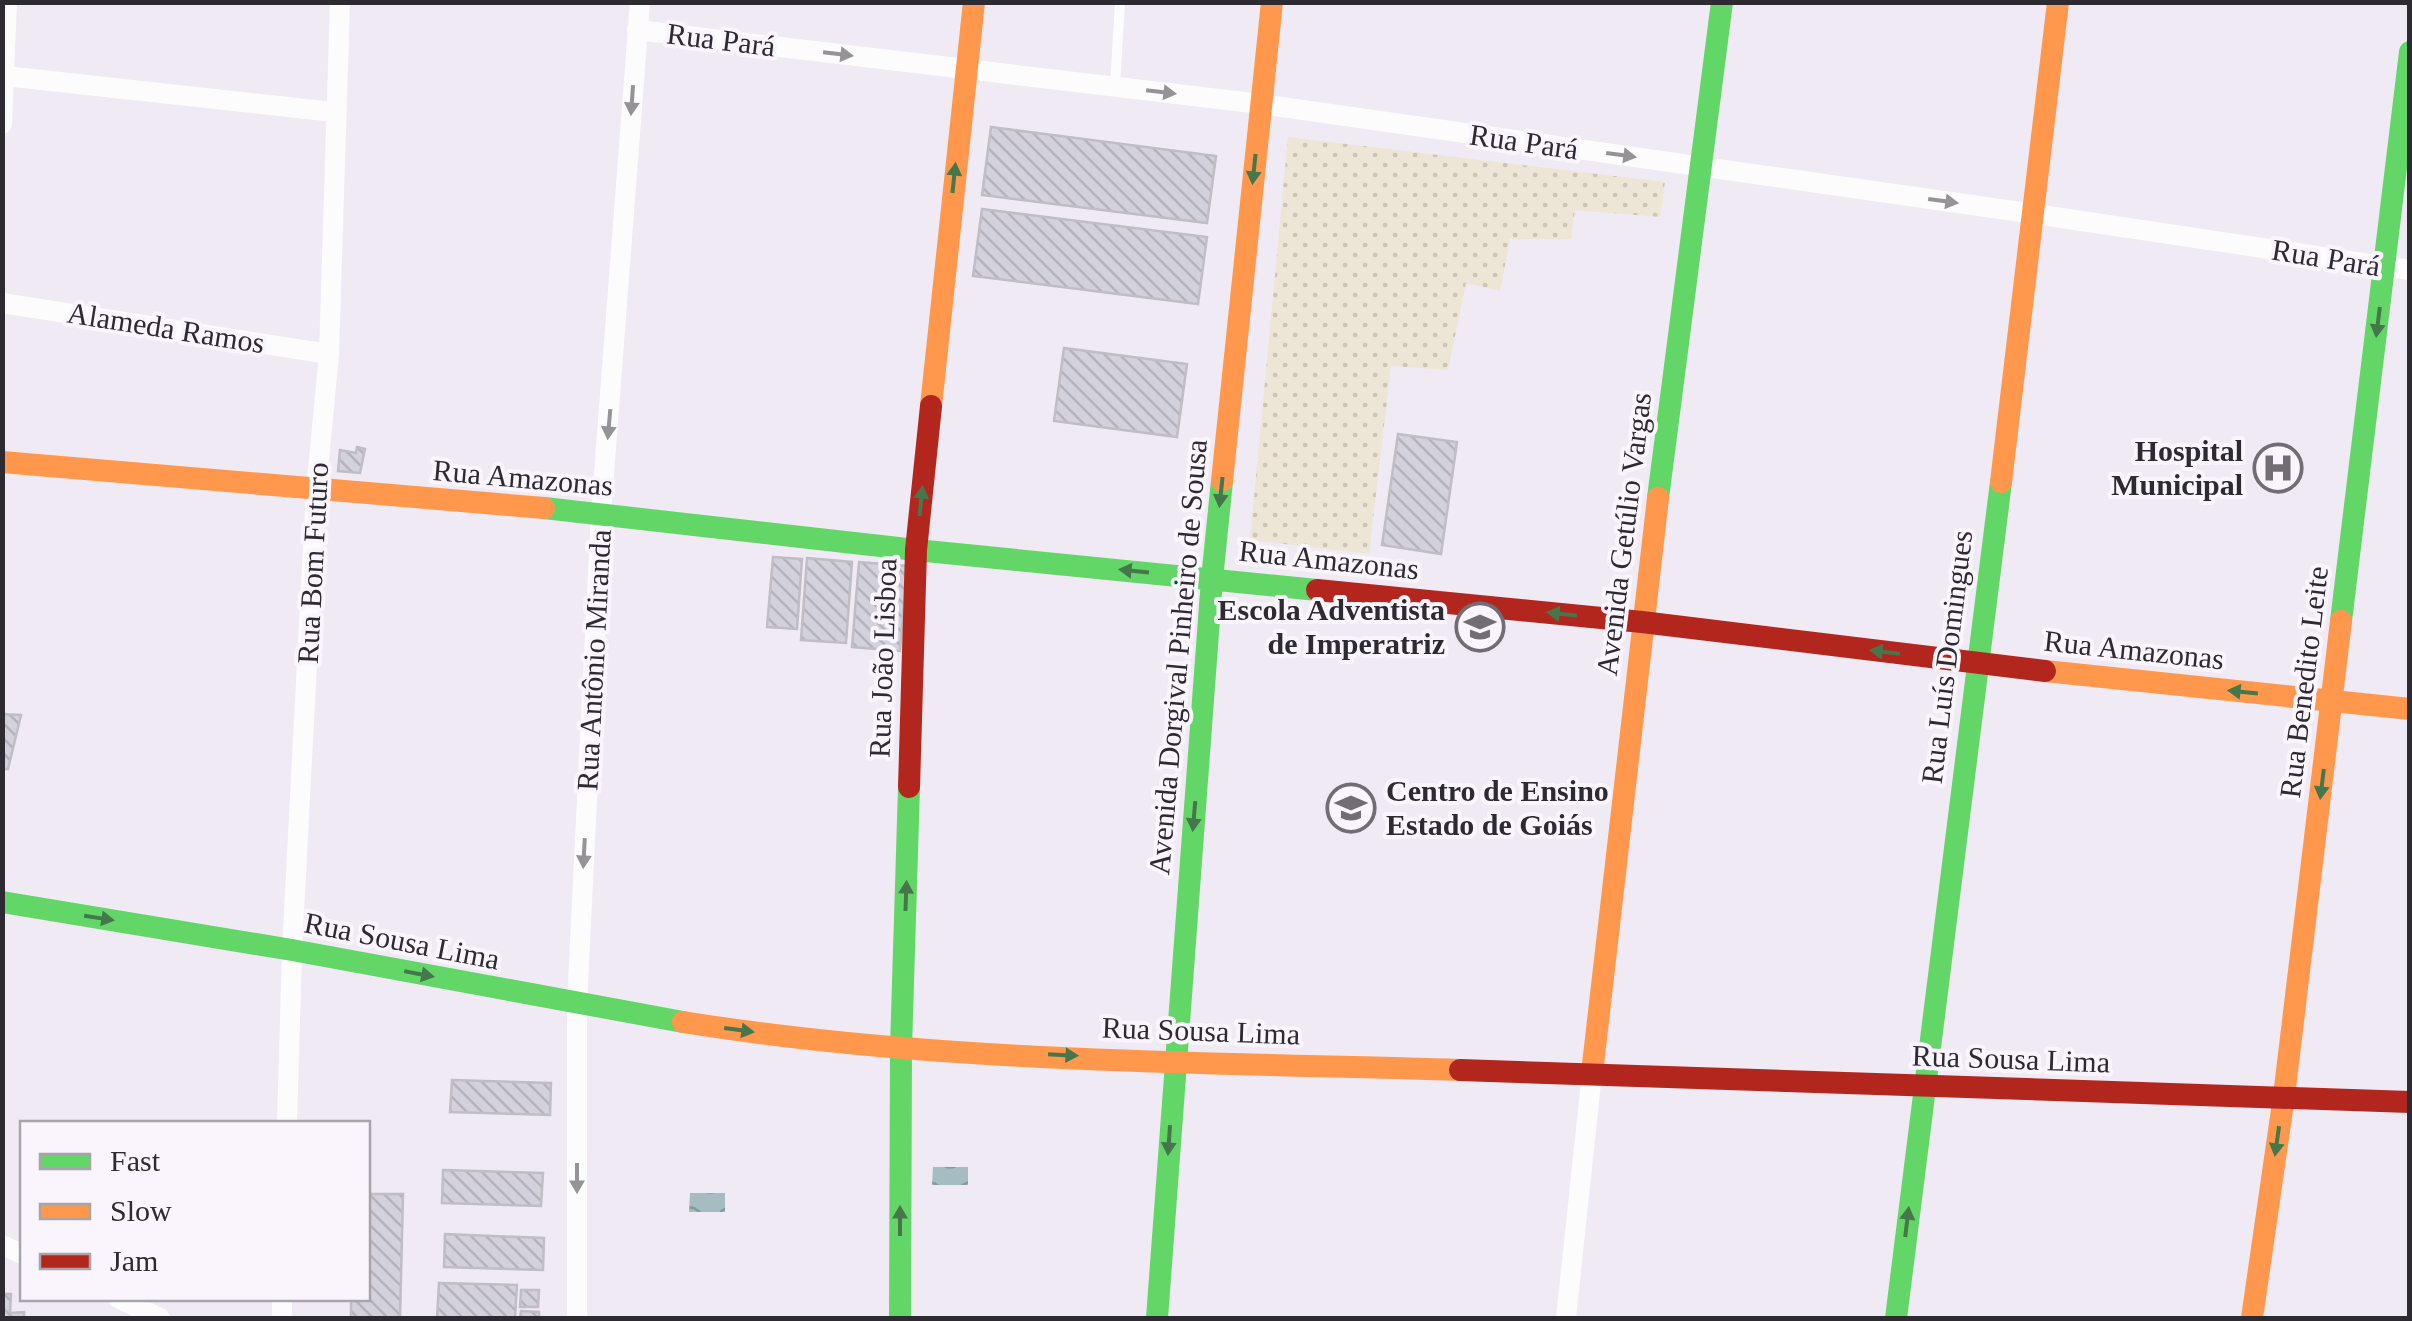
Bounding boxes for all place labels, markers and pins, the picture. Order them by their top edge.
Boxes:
place label: Hospital Municipal [2111,434,2243,501]
hospital icon: Hospital Municipal [2252,442,2304,494]
place label: Escola Adventista de Imperatriz [1217,593,1445,660]
school or university icon: Escola Adventista de Imperatriz [1454,601,1506,653]
place label: Centro de Ensino Estado de Goiás [1386,774,1609,841]
school or university icon: Centro de Ensino Estado de Goiás [1325,782,1377,834]

